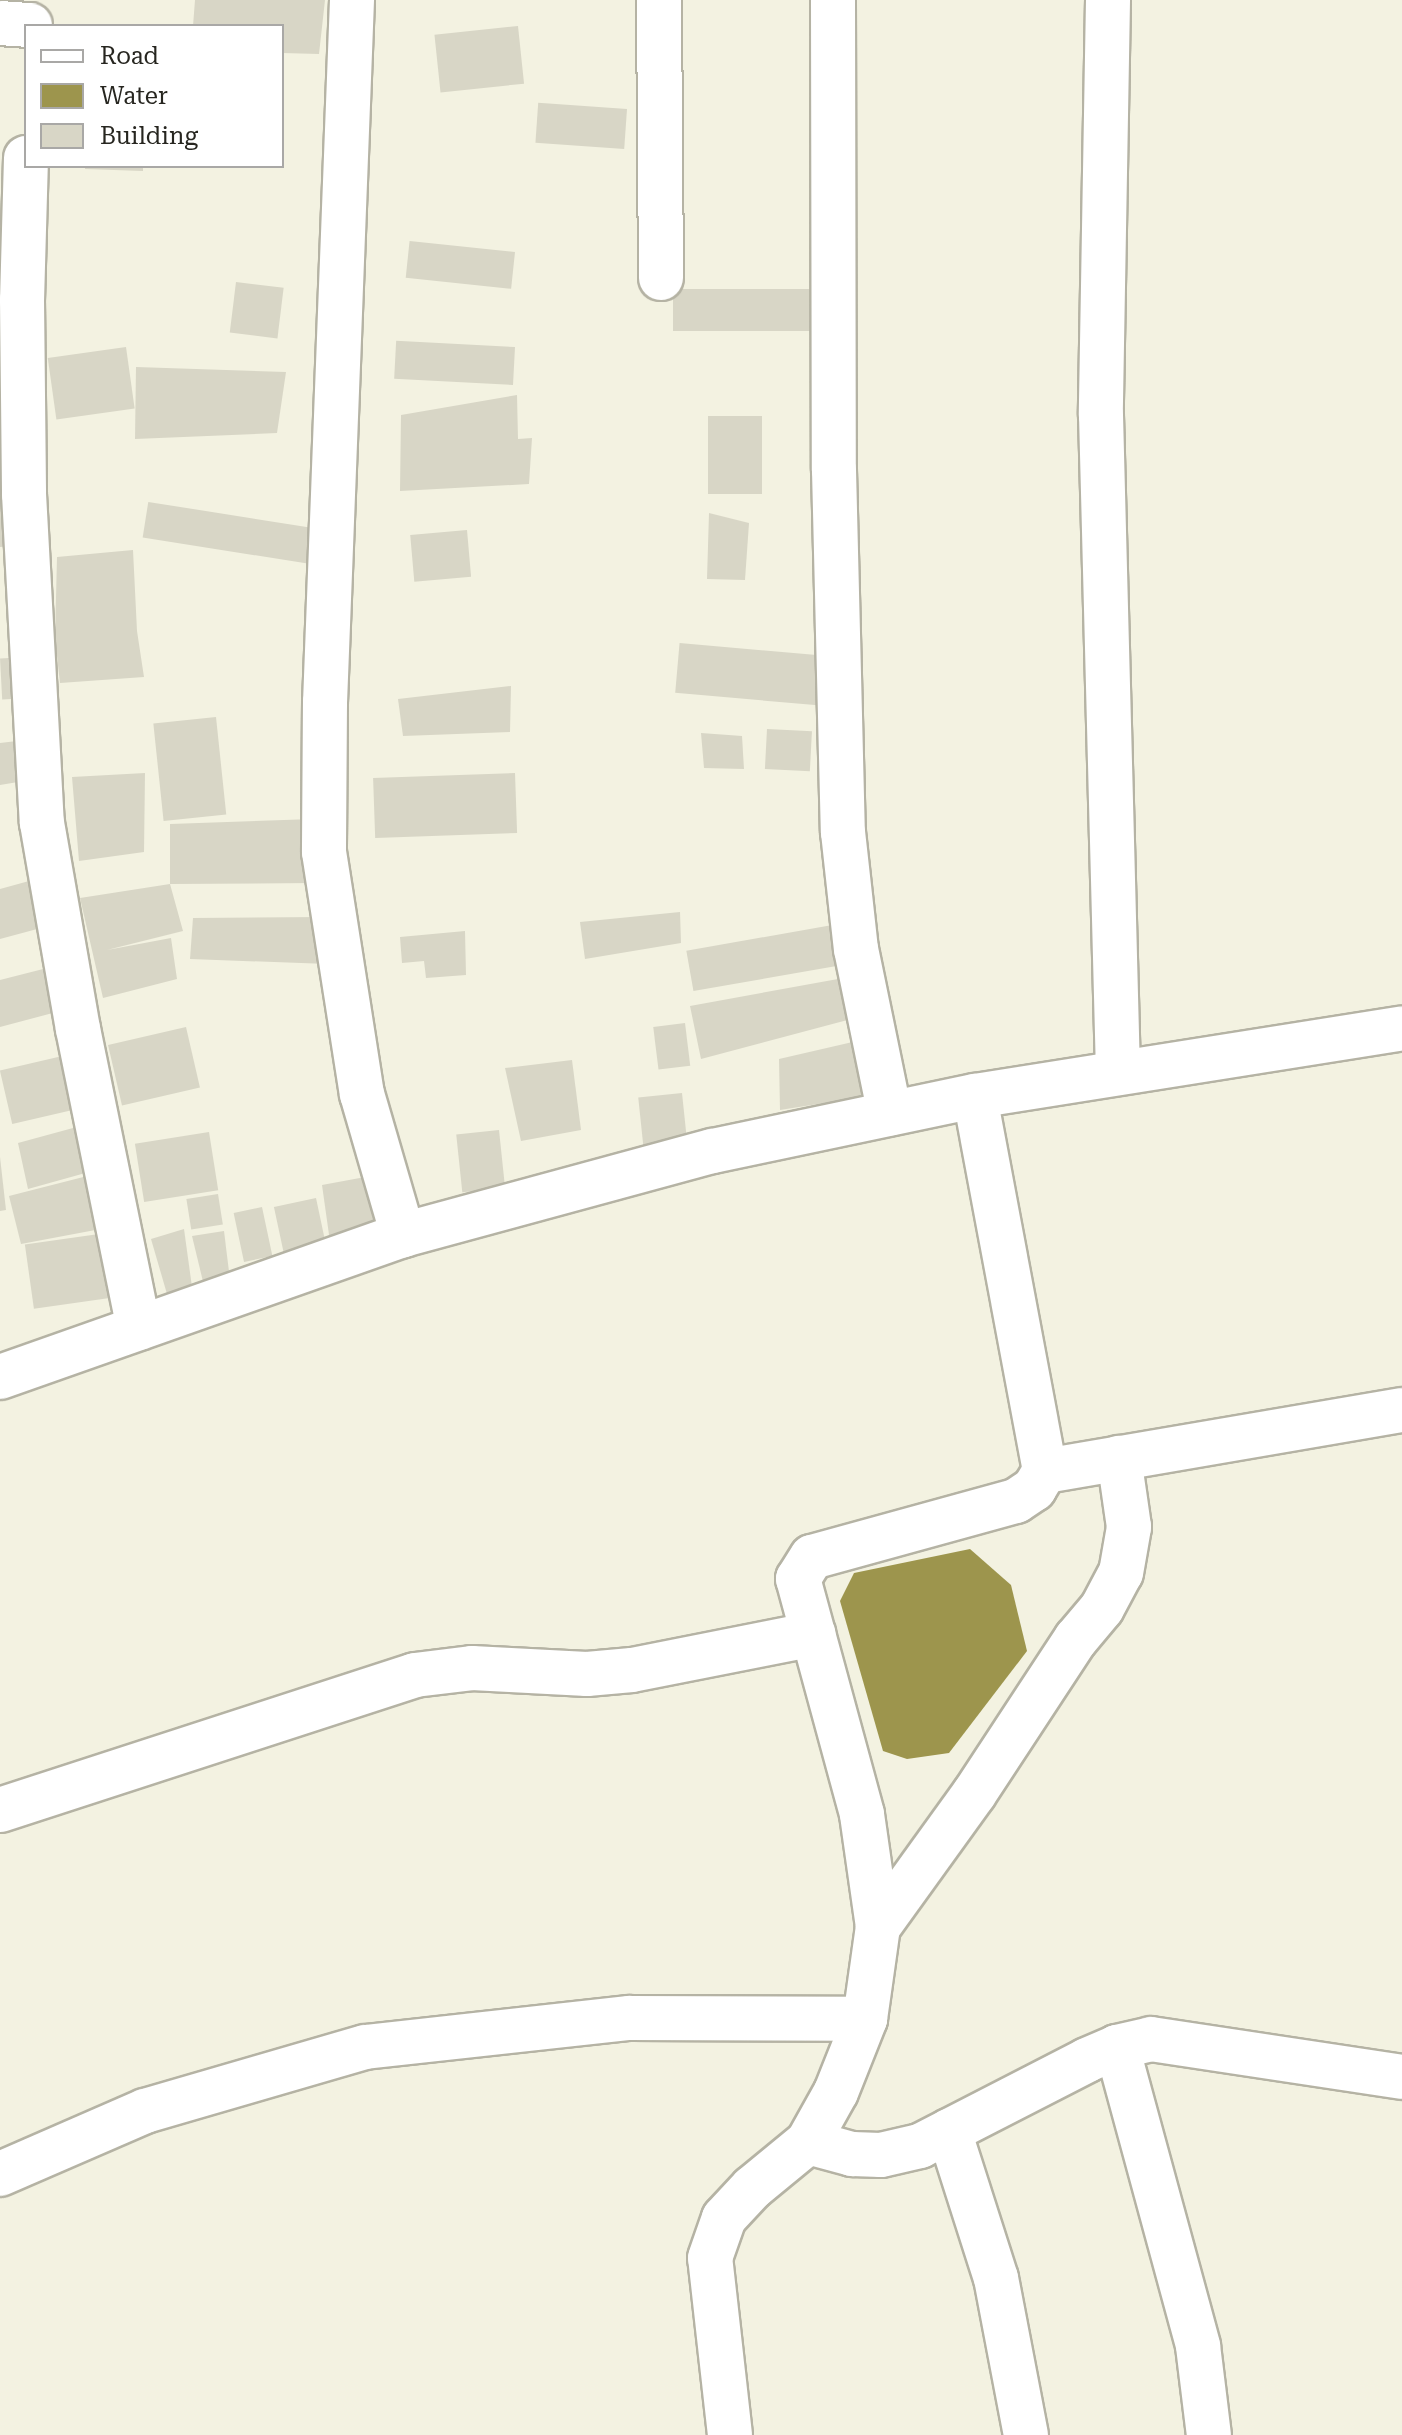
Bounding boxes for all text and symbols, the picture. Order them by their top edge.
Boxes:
legend [24,24,284,168]
text: Road [100,42,159,70]
text: Water [100,82,168,110]
text: Building [100,122,198,150]

